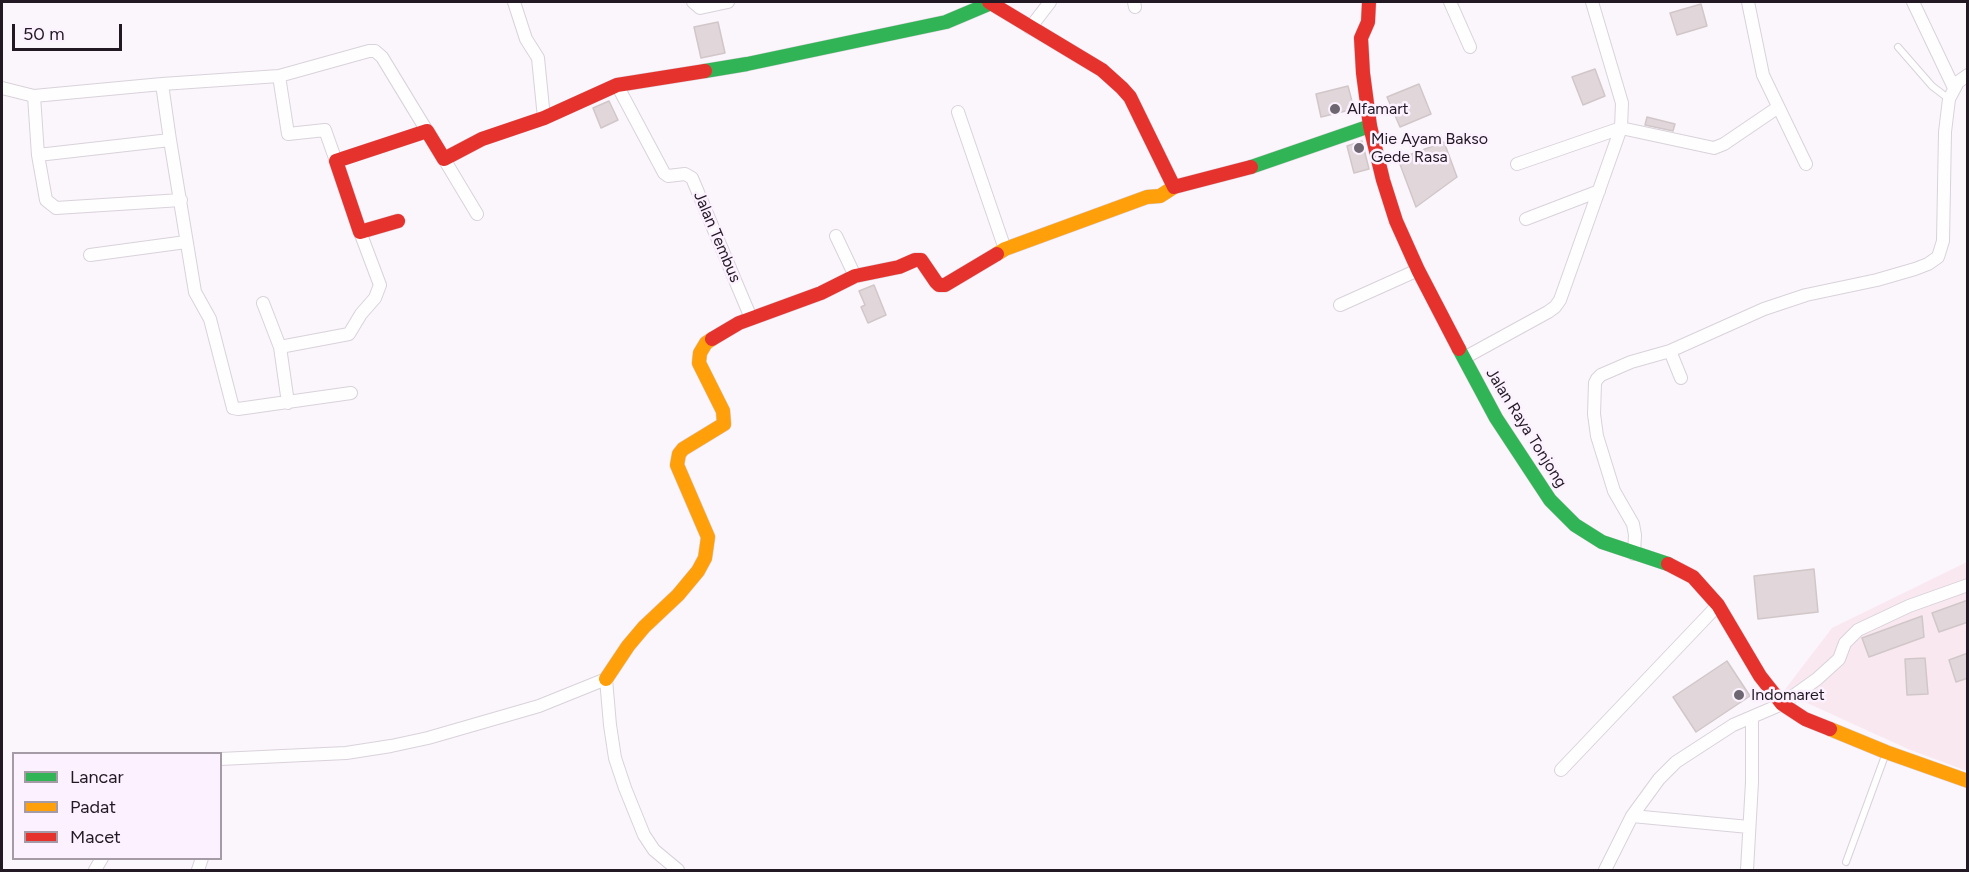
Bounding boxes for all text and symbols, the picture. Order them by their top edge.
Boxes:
scale bar [15,12,124,50]
text: 50 m [23,23,65,45]
place label: Alfamart [1347,99,1409,119]
marker: Alfamart [1328,102,1342,116]
place label: Mie Ayam Bakso Gede Rasa [1371,129,1488,167]
marker: Mie Ayam Bakso Gede Rasa [1352,141,1366,155]
street label: Jalan Tembus [689,189,745,285]
street label: Jalan Raya Tonjong [1481,365,1571,491]
place label: Indomaret [1751,685,1825,705]
marker: Indomaret [1732,688,1746,702]
legend [12,752,222,860]
text: Lancar [70,766,124,788]
text: Padat [70,796,116,818]
text: Macet [70,826,121,848]

